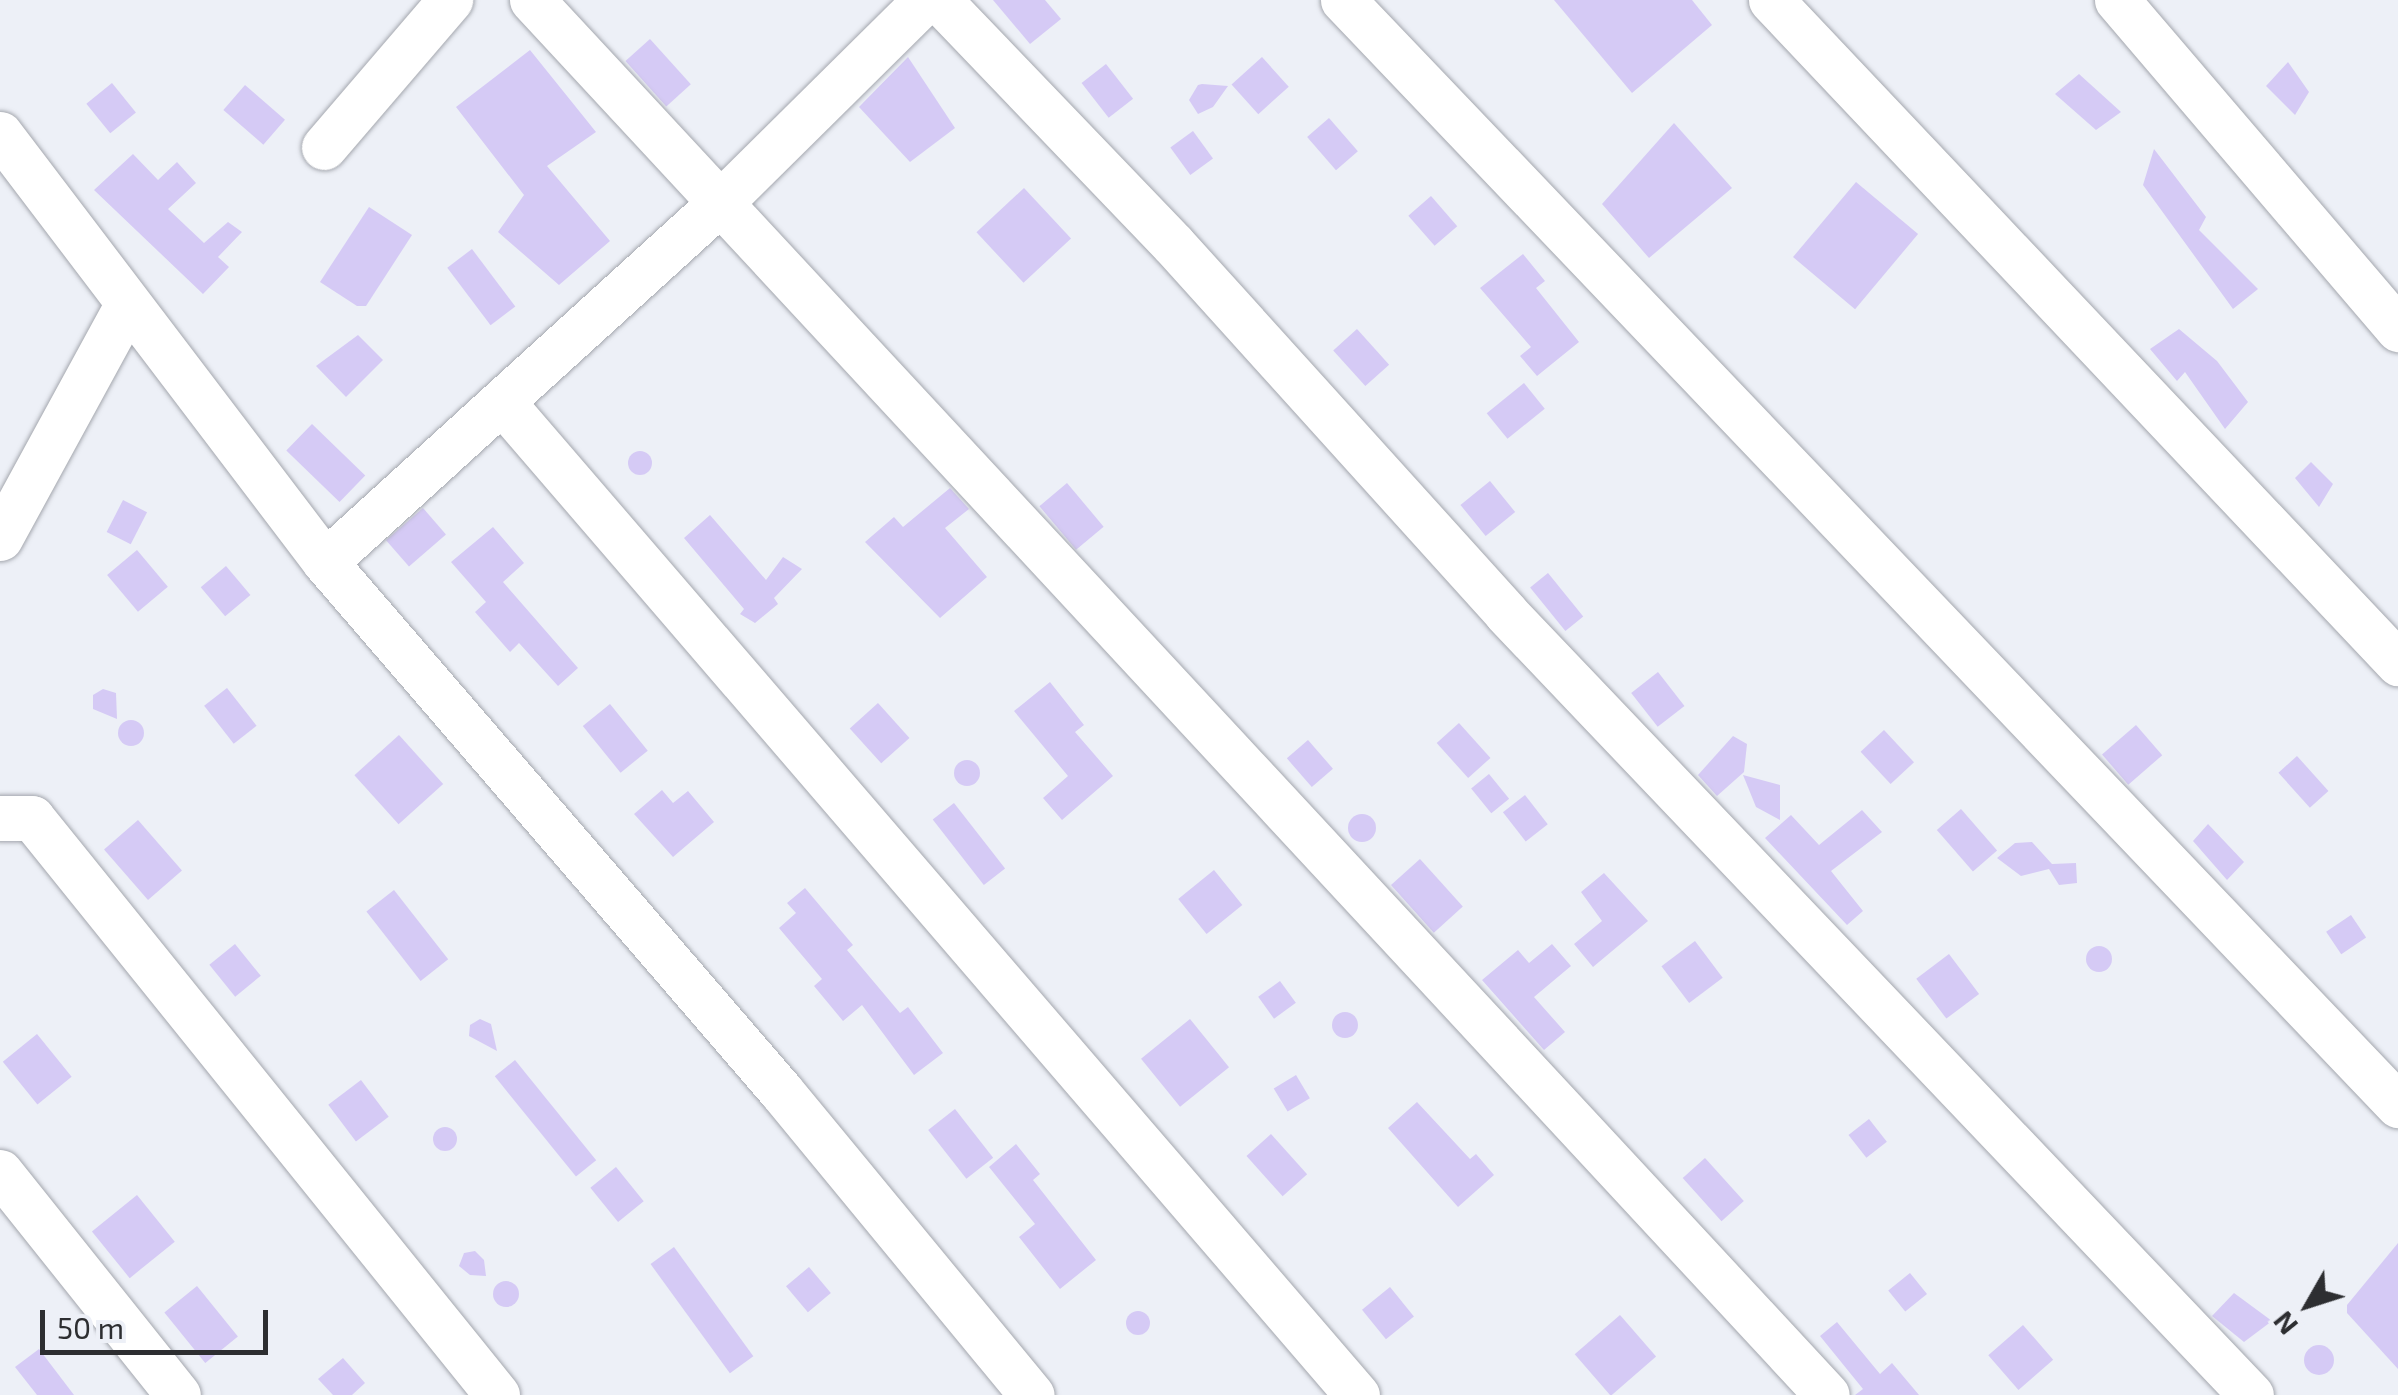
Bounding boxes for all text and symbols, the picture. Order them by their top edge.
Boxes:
north arrow [2258,1255,2358,1355]
scale bar [45,1290,272,1352]
text: N [2265,1305,2304,1342]
text: 50 m [57,1309,124,1345]

